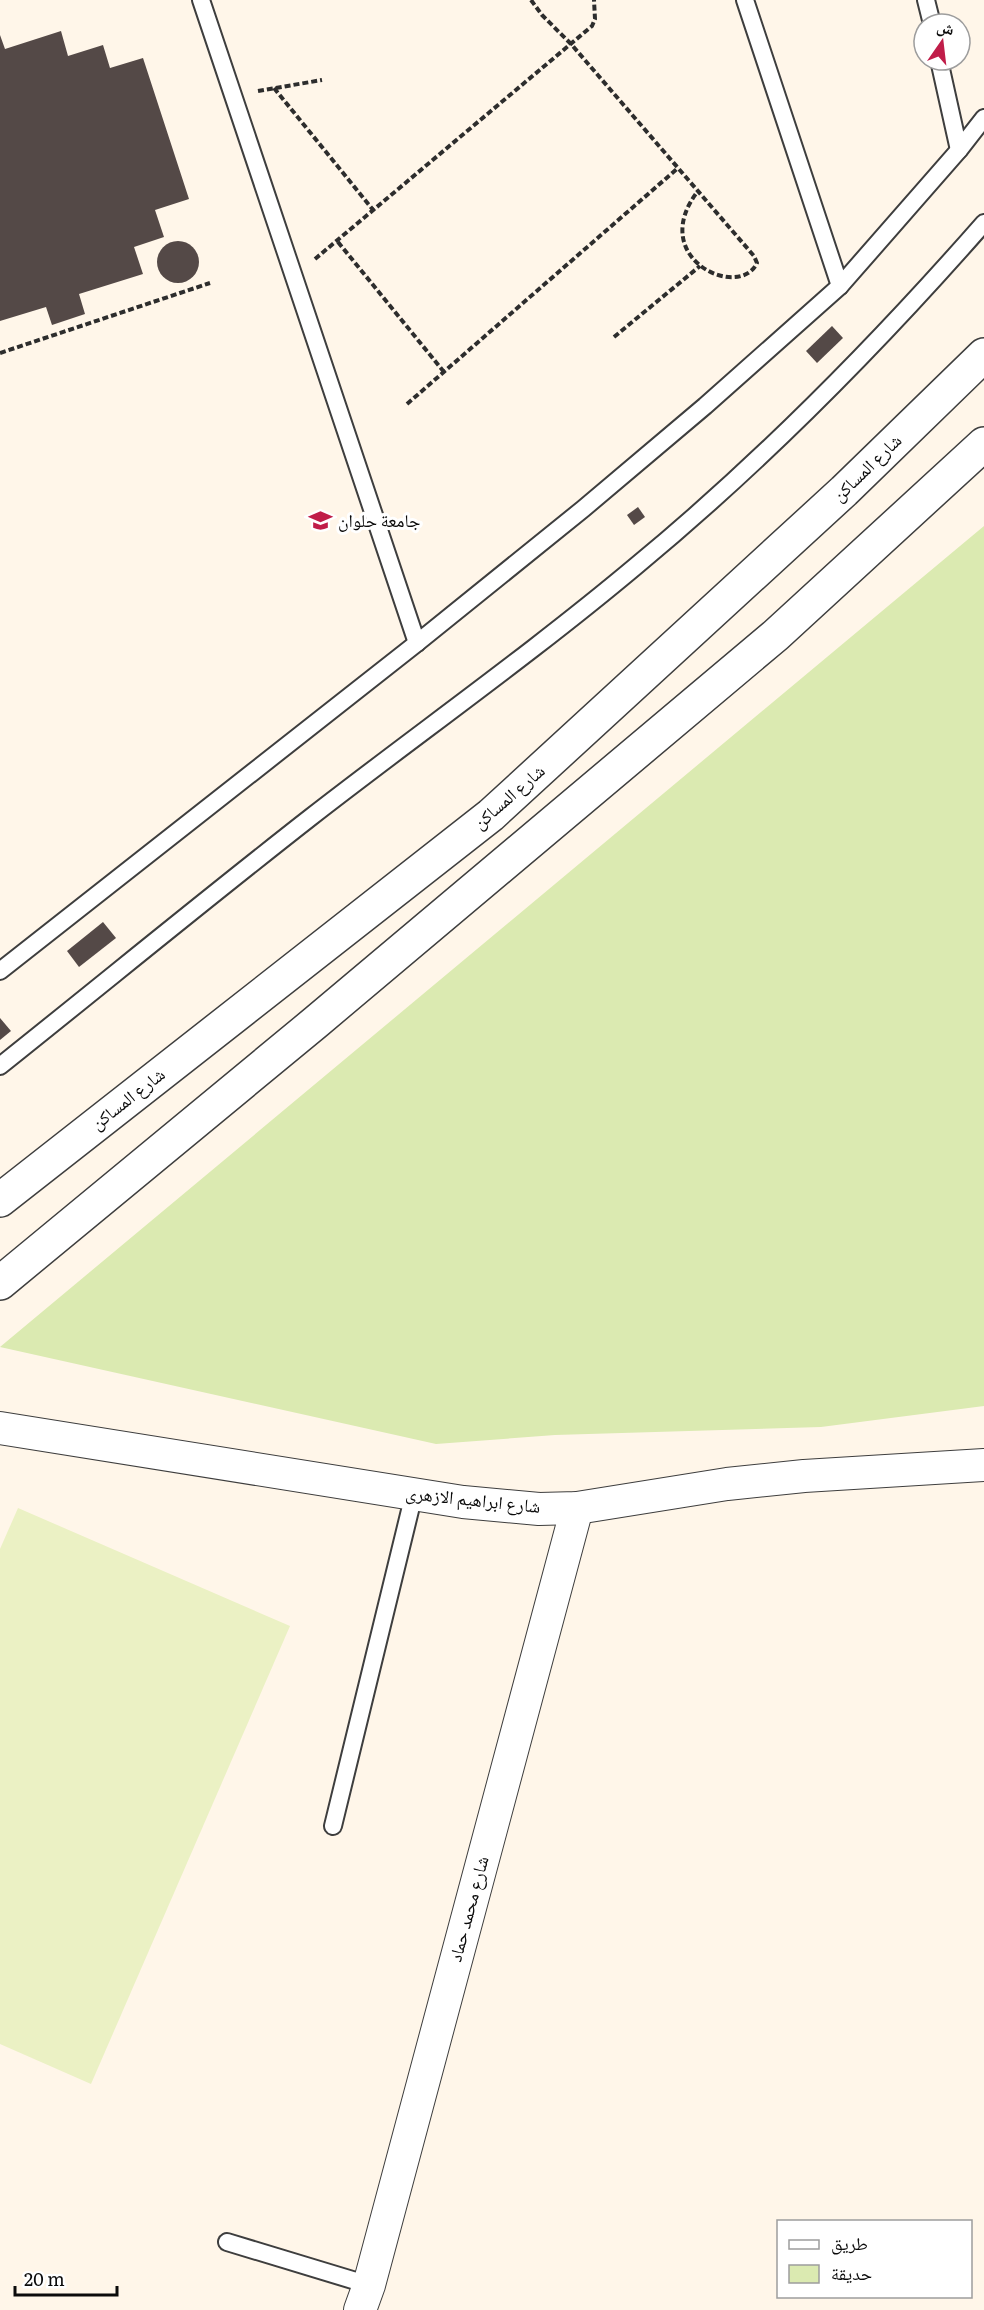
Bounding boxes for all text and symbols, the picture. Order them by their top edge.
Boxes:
north arrow [912,12,972,72]
text: ش [935,13,957,40]
street label: شارع المساكن [825,427,907,507]
place label: جامعة حلوان [338,506,421,533]
school or university icon: جامعة حلوان [307,508,333,534]
street label: شارع المساكن [466,757,550,835]
street label: شارع المساكن [84,1060,170,1135]
street label: شارع ابراهيم الازهرى [404,1478,542,1519]
street label: شارع محمد حماد [440,1853,495,1964]
legend [777,2220,972,2298]
text: طريق [831,2229,868,2256]
scale bar [15,2259,117,2297]
text: حديقة [831,2259,872,2286]
text: 20 m [24,2265,65,2292]

